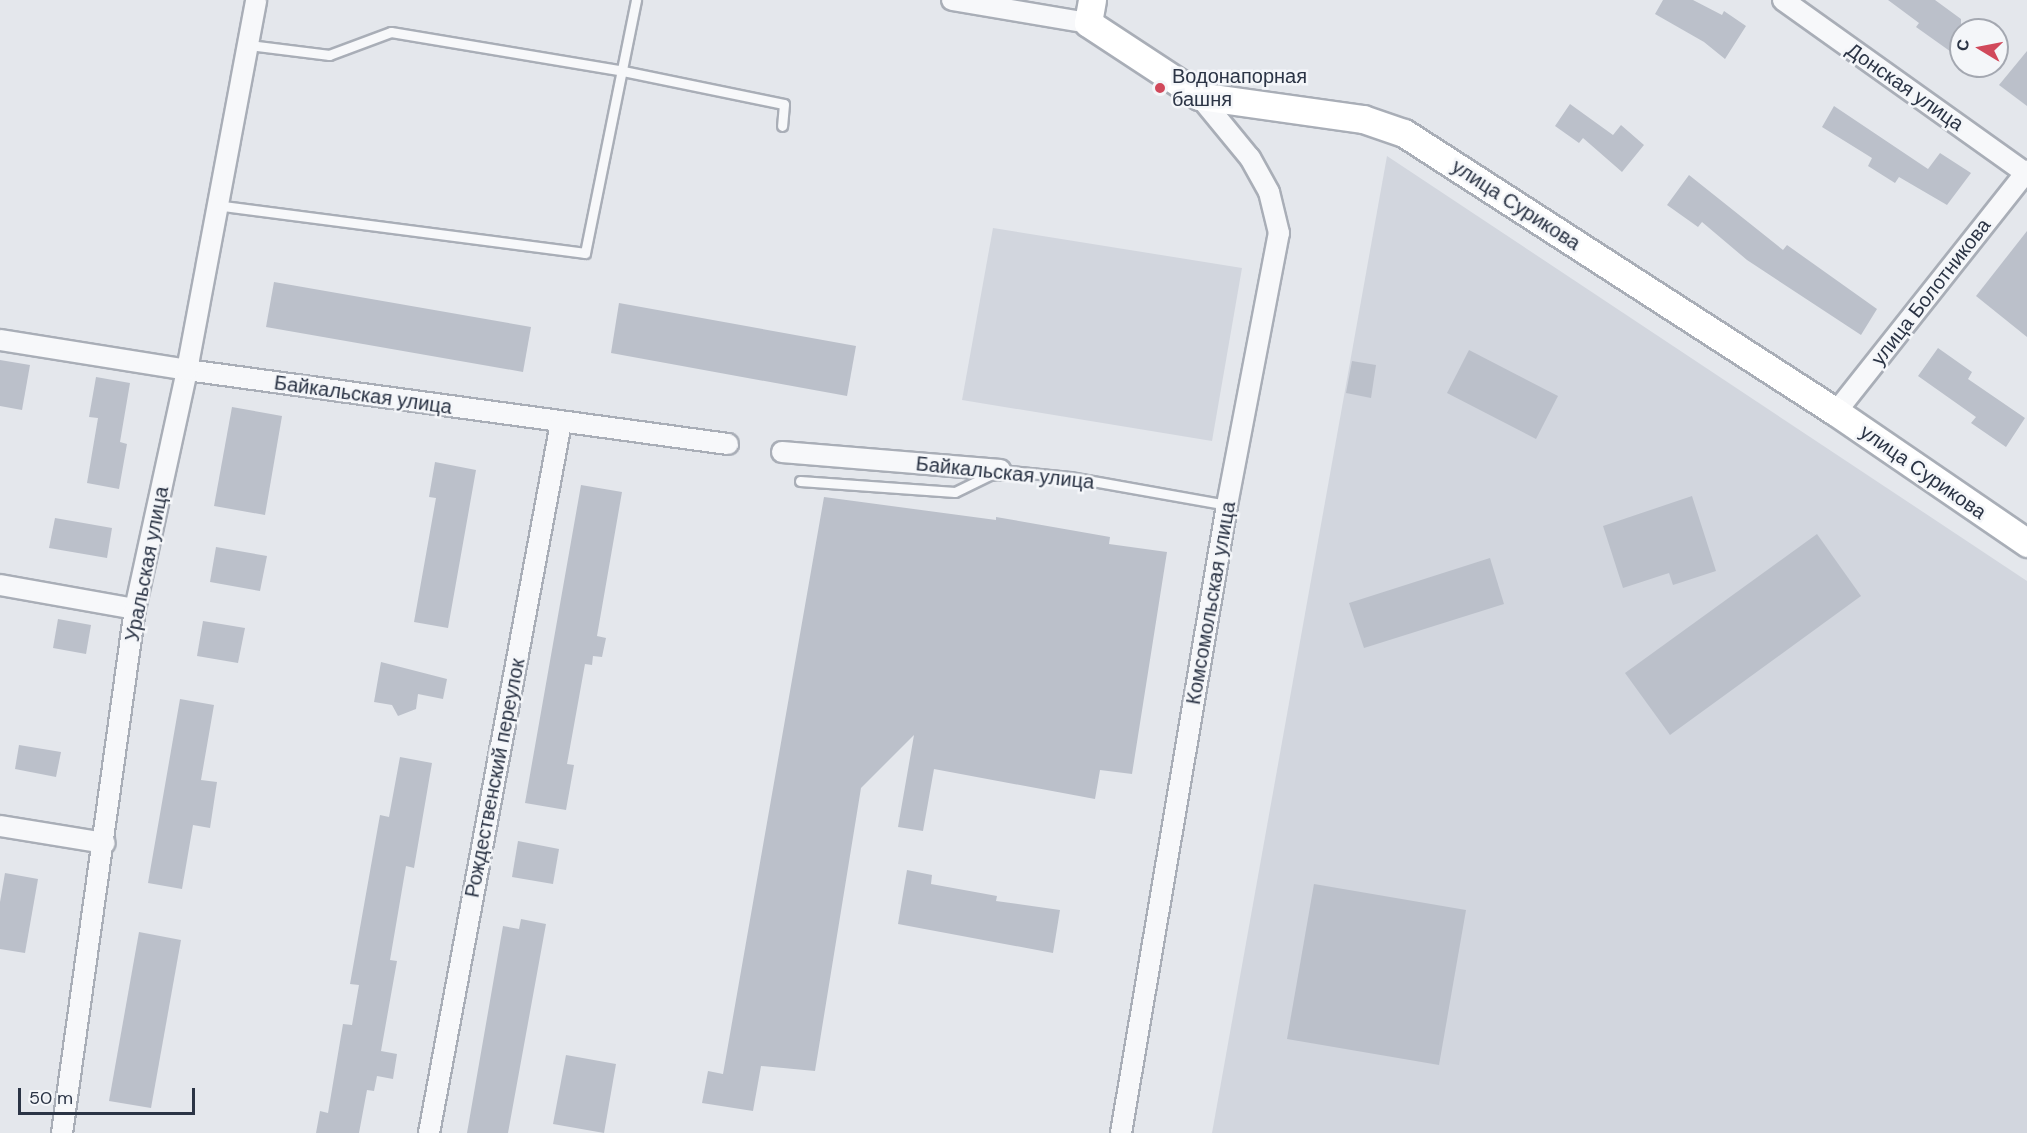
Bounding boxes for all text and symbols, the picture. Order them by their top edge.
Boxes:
north arrow [1949,18,2009,78]
street label: Донская улица [1842,38,1968,136]
text: С [1951,38,1974,53]
place label: Водонапорная башня [1172,64,1307,111]
marker: Водонапорная башня [1153,81,1167,95]
street label: улица Сурикова [1447,155,1585,255]
street label: улица Болотникова [1866,214,1996,370]
street label: Байкальская улица [273,371,453,419]
street label: улица Сурикова [1855,420,1991,524]
street label: Байкальская улица [915,452,1095,494]
street label: Уральская улица [120,484,174,644]
street label: Комсомольская улица [1181,500,1241,706]
street label: Рождественский переулок [460,656,530,900]
scale bar [21,1076,198,1114]
text: 50 m [29,1086,73,1110]

